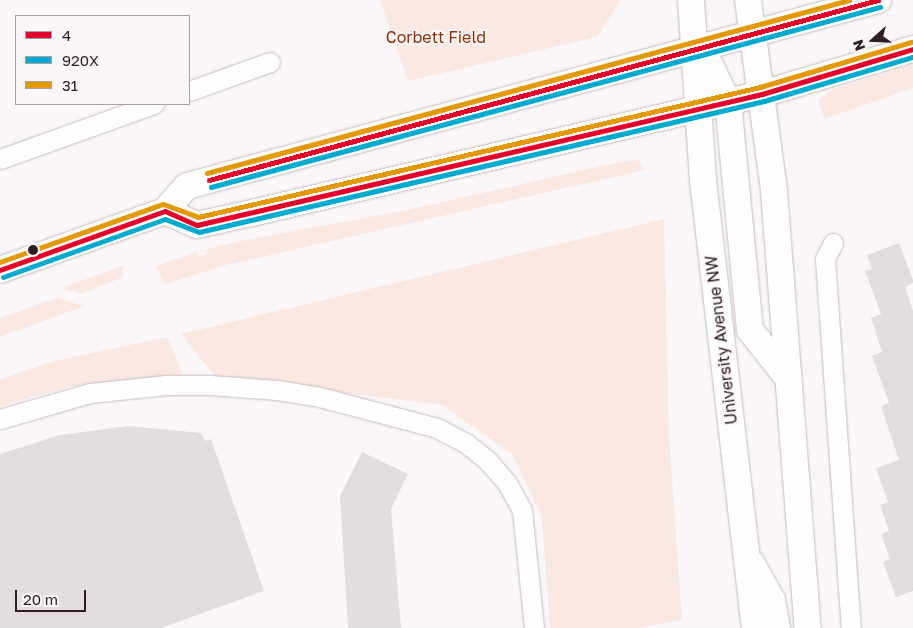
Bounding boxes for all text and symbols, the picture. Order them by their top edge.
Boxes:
legend [15,15,190,105]
north arrow [848,15,898,65]
text: 4 [62,26,71,44]
park label: Corbett Field [386,27,486,47]
text: N [849,37,868,53]
text: 920X [62,51,99,69]
text: 31 [62,76,78,94]
unlabelled marker [28,245,38,255]
street label: University Avenue NW [701,254,741,426]
scale bar [18,580,89,612]
text: 20 m [23,590,58,608]

